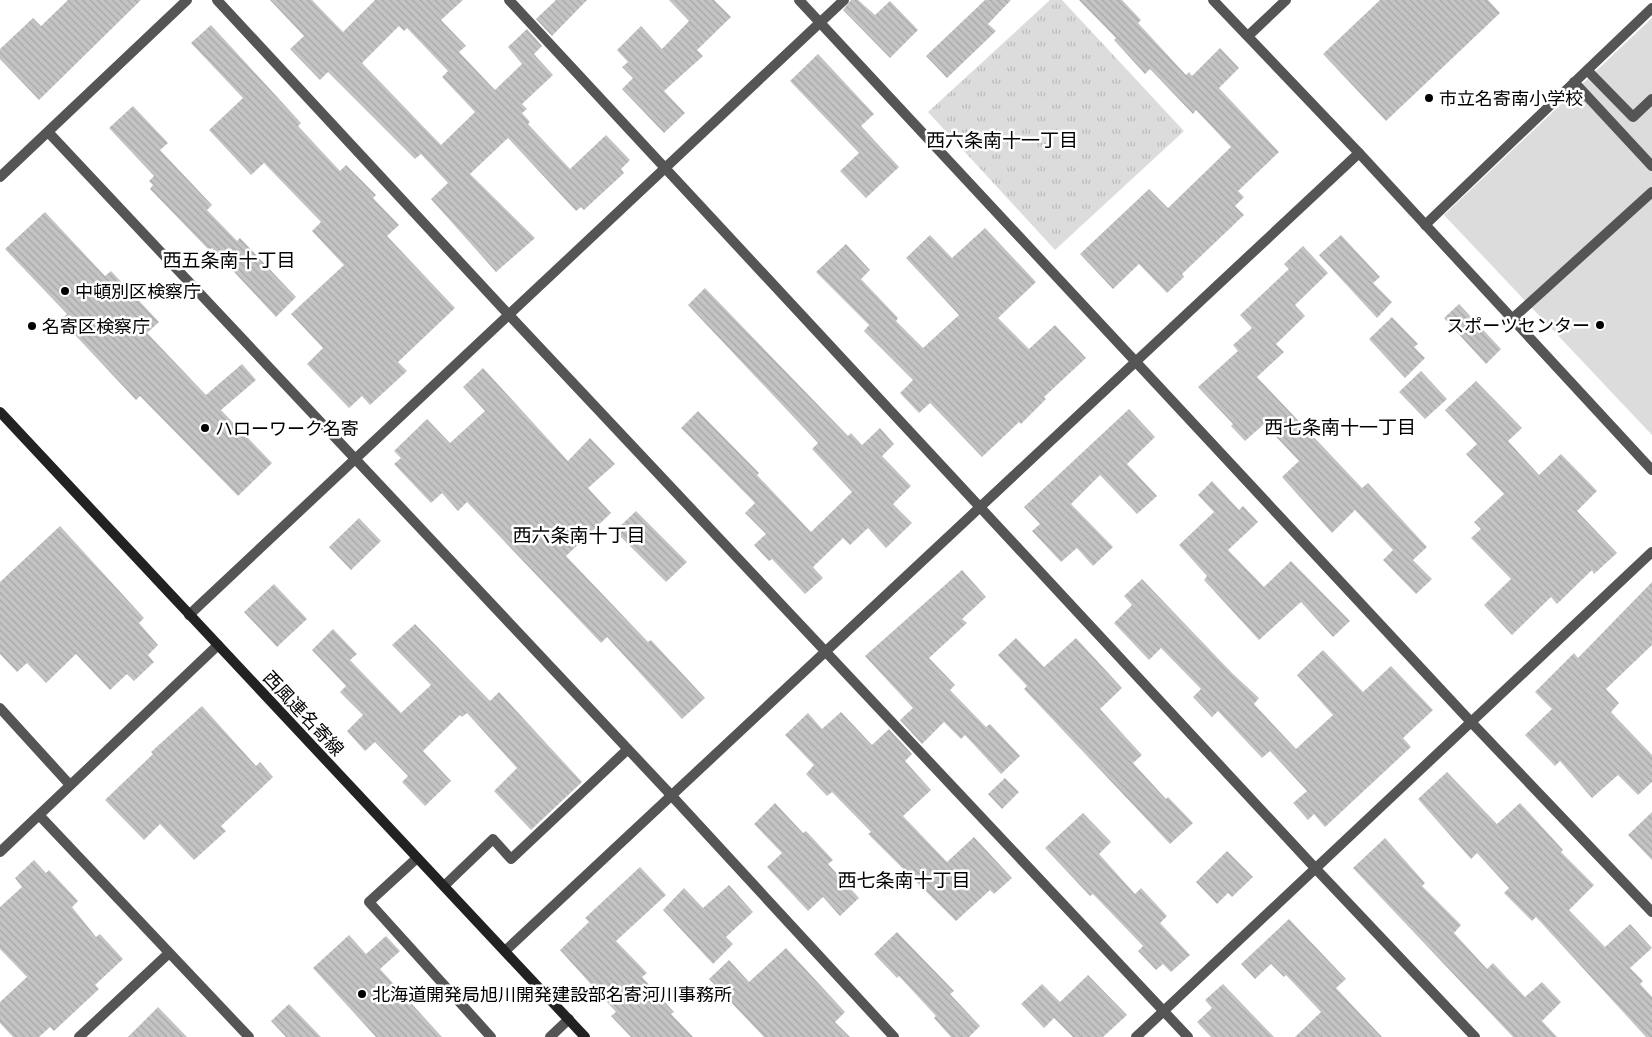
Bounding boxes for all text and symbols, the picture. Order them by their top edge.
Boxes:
place label: 市立名寄南小学校 [1439,87,1583,109]
marker: 市立名寄南小学校 [1423,92,1435,104]
district label: 西六条南十一丁目 [926,128,1078,151]
district label: 西五条南十丁目 [162,248,296,271]
place label: 中頓別区検察庁 [75,280,201,302]
marker: 中頓別区検察庁 [59,285,71,297]
place label: スポーツセンター [1446,314,1590,336]
place label: 名寄区検察庁 [42,315,150,337]
marker: スポーツセンター [1594,319,1606,331]
marker: 名寄区検察庁 [26,320,38,332]
district label: 西七条南十一丁目 [1264,415,1416,438]
place label: ハローワーク名寄 [215,417,359,439]
marker: ハローワーク名寄 [199,422,211,434]
district label: 西六条南十丁目 [512,523,646,546]
street label: 西風連名寄線 [259,666,349,760]
district label: 西七条南十丁目 [837,868,971,891]
place label: 北海道開発局旭川開発建設部名寄河川事務所 [372,983,732,1005]
marker: 北海道開発局旭川開発建設部名寄河川事務所 [356,988,368,1000]

